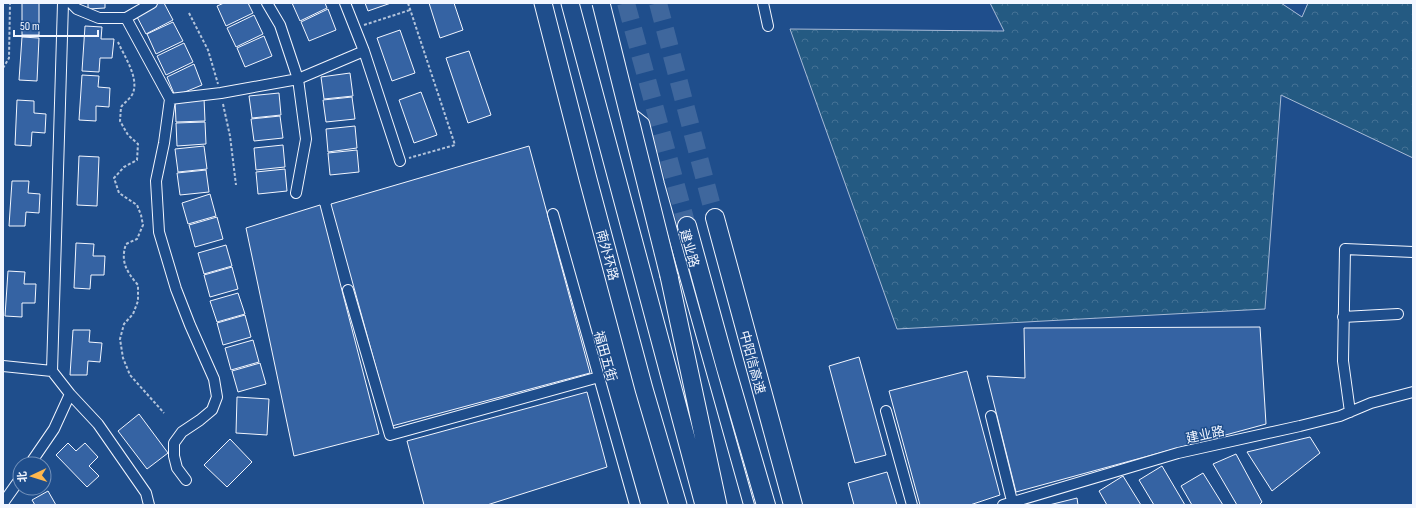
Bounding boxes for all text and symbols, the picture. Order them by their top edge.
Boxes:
scale bar [14,12,98,38]
text: 50 m [20,19,40,34]
street label: 建业路 [676,227,702,269]
street label: 南外环路 [593,228,621,282]
street label: 福田五街 [590,329,620,383]
street label: 中阳信高速 [736,329,768,396]
street label: 建业路 [1184,423,1226,447]
north arrow [12,456,52,496]
text: 北 [16,471,29,483]

